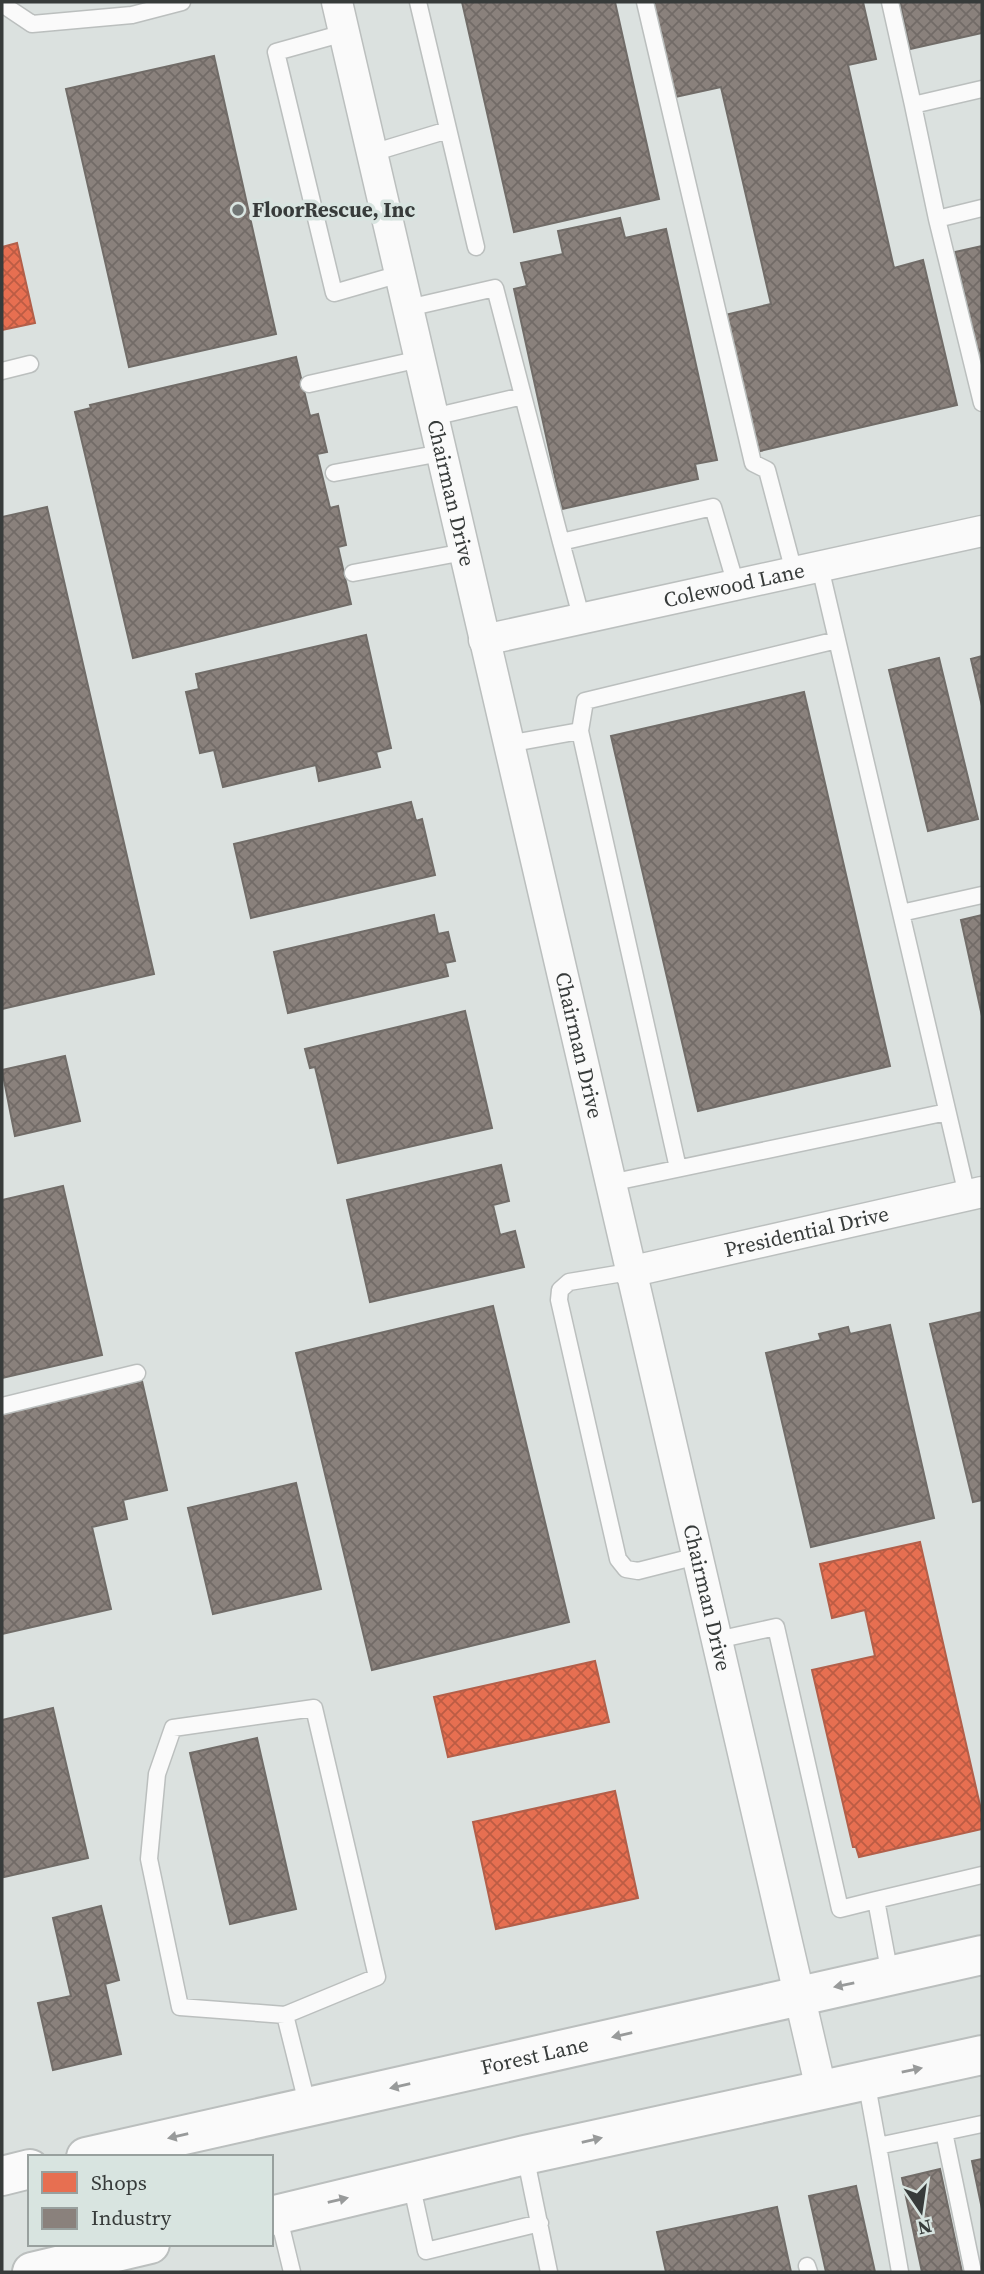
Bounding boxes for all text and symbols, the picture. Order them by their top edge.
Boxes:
place label: FloorRescue, Inc [252,195,415,224]
marker: FloorRescue, Inc [230,202,246,218]
street label: Chairman Drive [420,417,482,569]
street label: Colewood Lane [661,555,807,614]
street label: Chairman Drive [548,969,610,1121]
street label: Presidential Drive [721,1199,891,1264]
street label: Chairman Drive [677,1521,739,1674]
one-way arrow [833,1979,855,1990]
street label: Forest Lane [478,2029,591,2082]
one-way arrow [611,2030,633,2041]
one-way arrow [901,2064,923,2075]
one-way arrow [389,2080,411,2091]
one-way arrow [167,2131,189,2142]
one-way arrow [581,2135,603,2146]
legend [28,2155,273,2246]
text: Shops [91,2168,147,2197]
north arrow [886,2176,956,2246]
one-way arrow [327,2194,349,2205]
text: Industry [91,2203,171,2232]
text: N [915,2213,934,2242]

